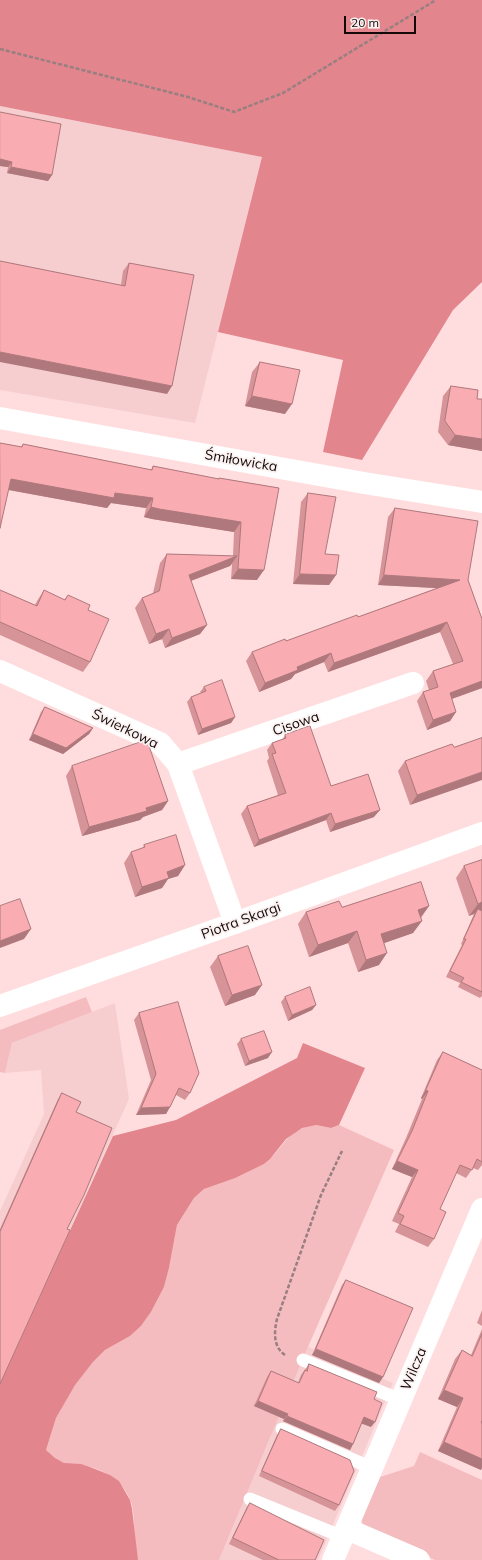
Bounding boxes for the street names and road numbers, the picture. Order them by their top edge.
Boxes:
street label: Śmiłowicka [203,446,279,476]
street label: Świerkowa [89,706,161,752]
street label: Cisowa [270,708,322,740]
street label: Piotra Skargi [199,899,283,943]
street label: Wilcza [398,1345,430,1393]

